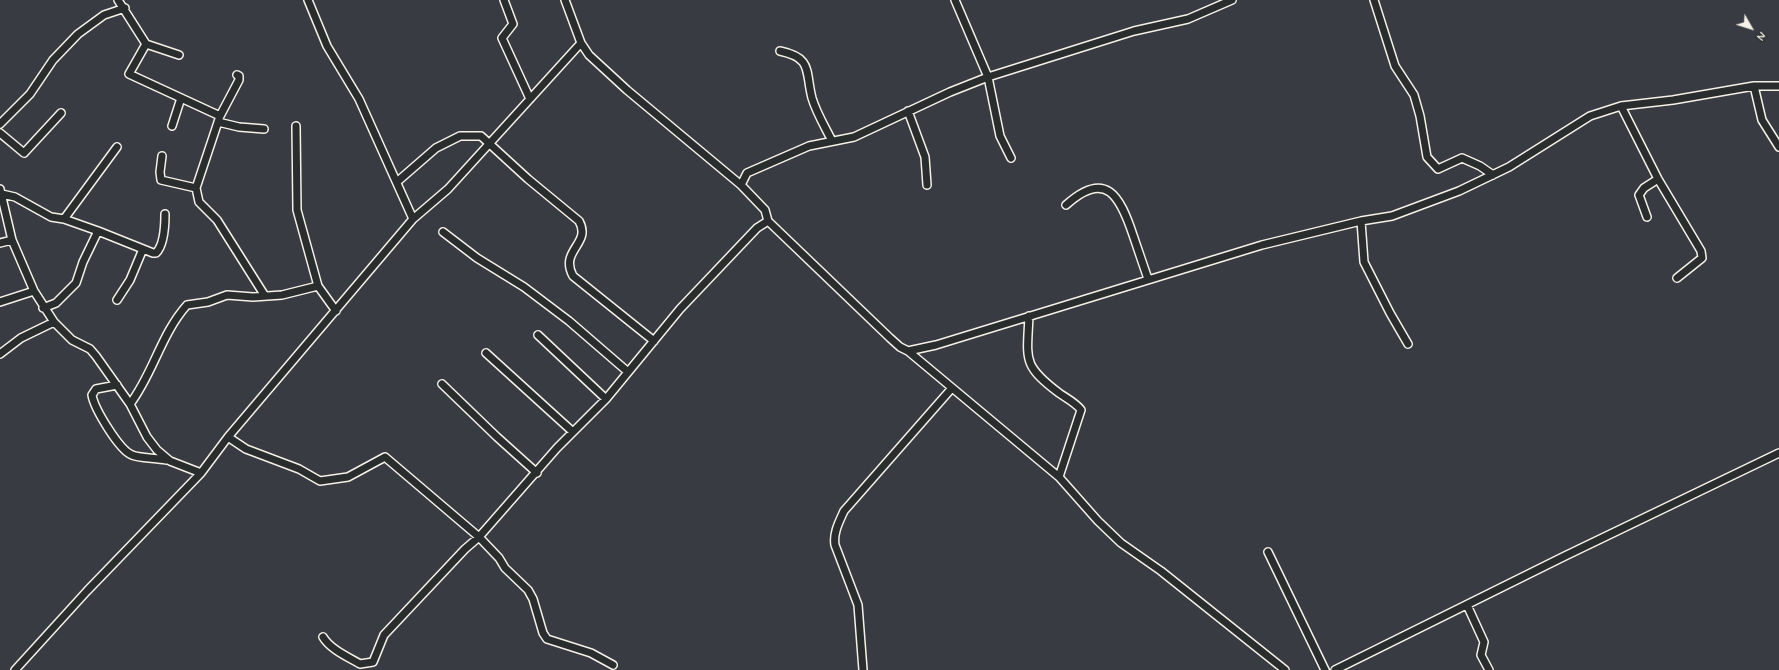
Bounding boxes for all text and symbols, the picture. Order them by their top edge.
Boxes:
north arrow [1731,8,1771,48]
text: N [1753,28,1768,43]

